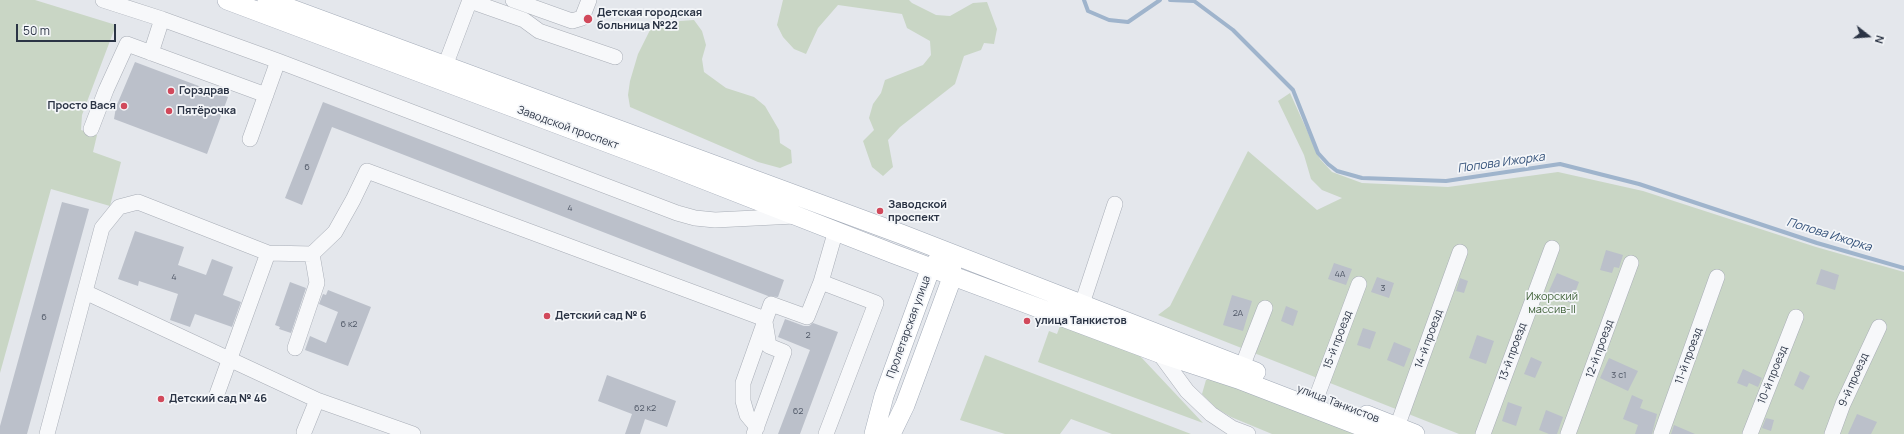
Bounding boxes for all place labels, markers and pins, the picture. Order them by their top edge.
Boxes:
place label: Детская городская больница №22 [597,6,702,32]
marker: Детская городская больница №22 [582,13,594,25]
place label: Горздрав [179,84,229,98]
marker: Горздрав [166,86,176,96]
place label: Просто Вася [48,99,116,113]
marker: Просто Вася [119,101,129,111]
place label: Пятёрочка [177,104,236,118]
marker: Пятёрочка [164,106,174,116]
place label: Заводской проспект [888,198,947,224]
marker: Заводской проспект [875,206,885,216]
place label: Детский сад № 6 [555,309,646,323]
marker: Детский сад № 6 [542,311,552,321]
place label: улица Танкистов [1035,314,1127,328]
marker: улица Танкистов [1022,316,1032,326]
place label: Детский сад № 46 [169,392,267,406]
marker: Детский сад № 46 [156,394,166,404]

